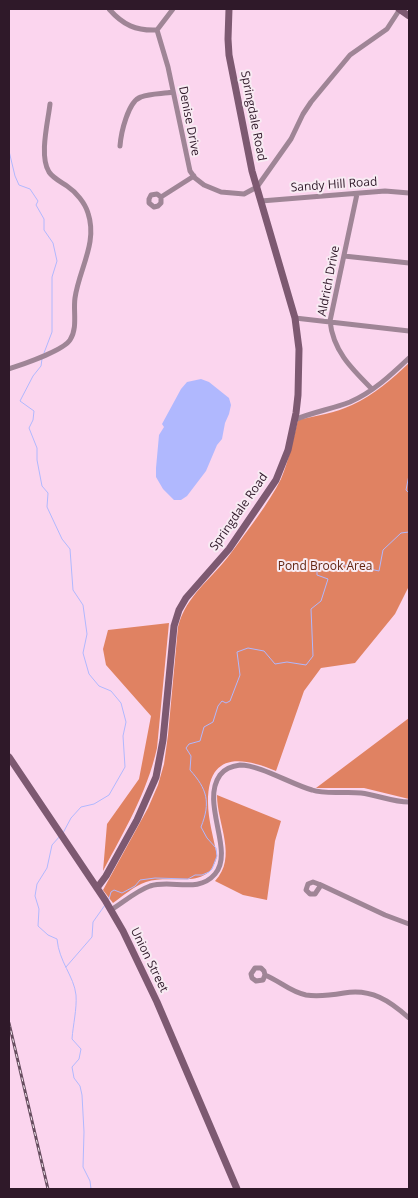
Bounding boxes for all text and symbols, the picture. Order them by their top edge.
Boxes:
street label: Springdale Road [237,70,269,162]
street label: Denise Drive [175,85,203,157]
street label: Sandy Hill Road [290,175,378,195]
street label: Aldrich Drive [315,245,343,317]
street label: Springdale Road [207,470,271,554]
park label: Pond Brook Area [278,560,372,574]
street label: Union Street [127,925,171,995]

